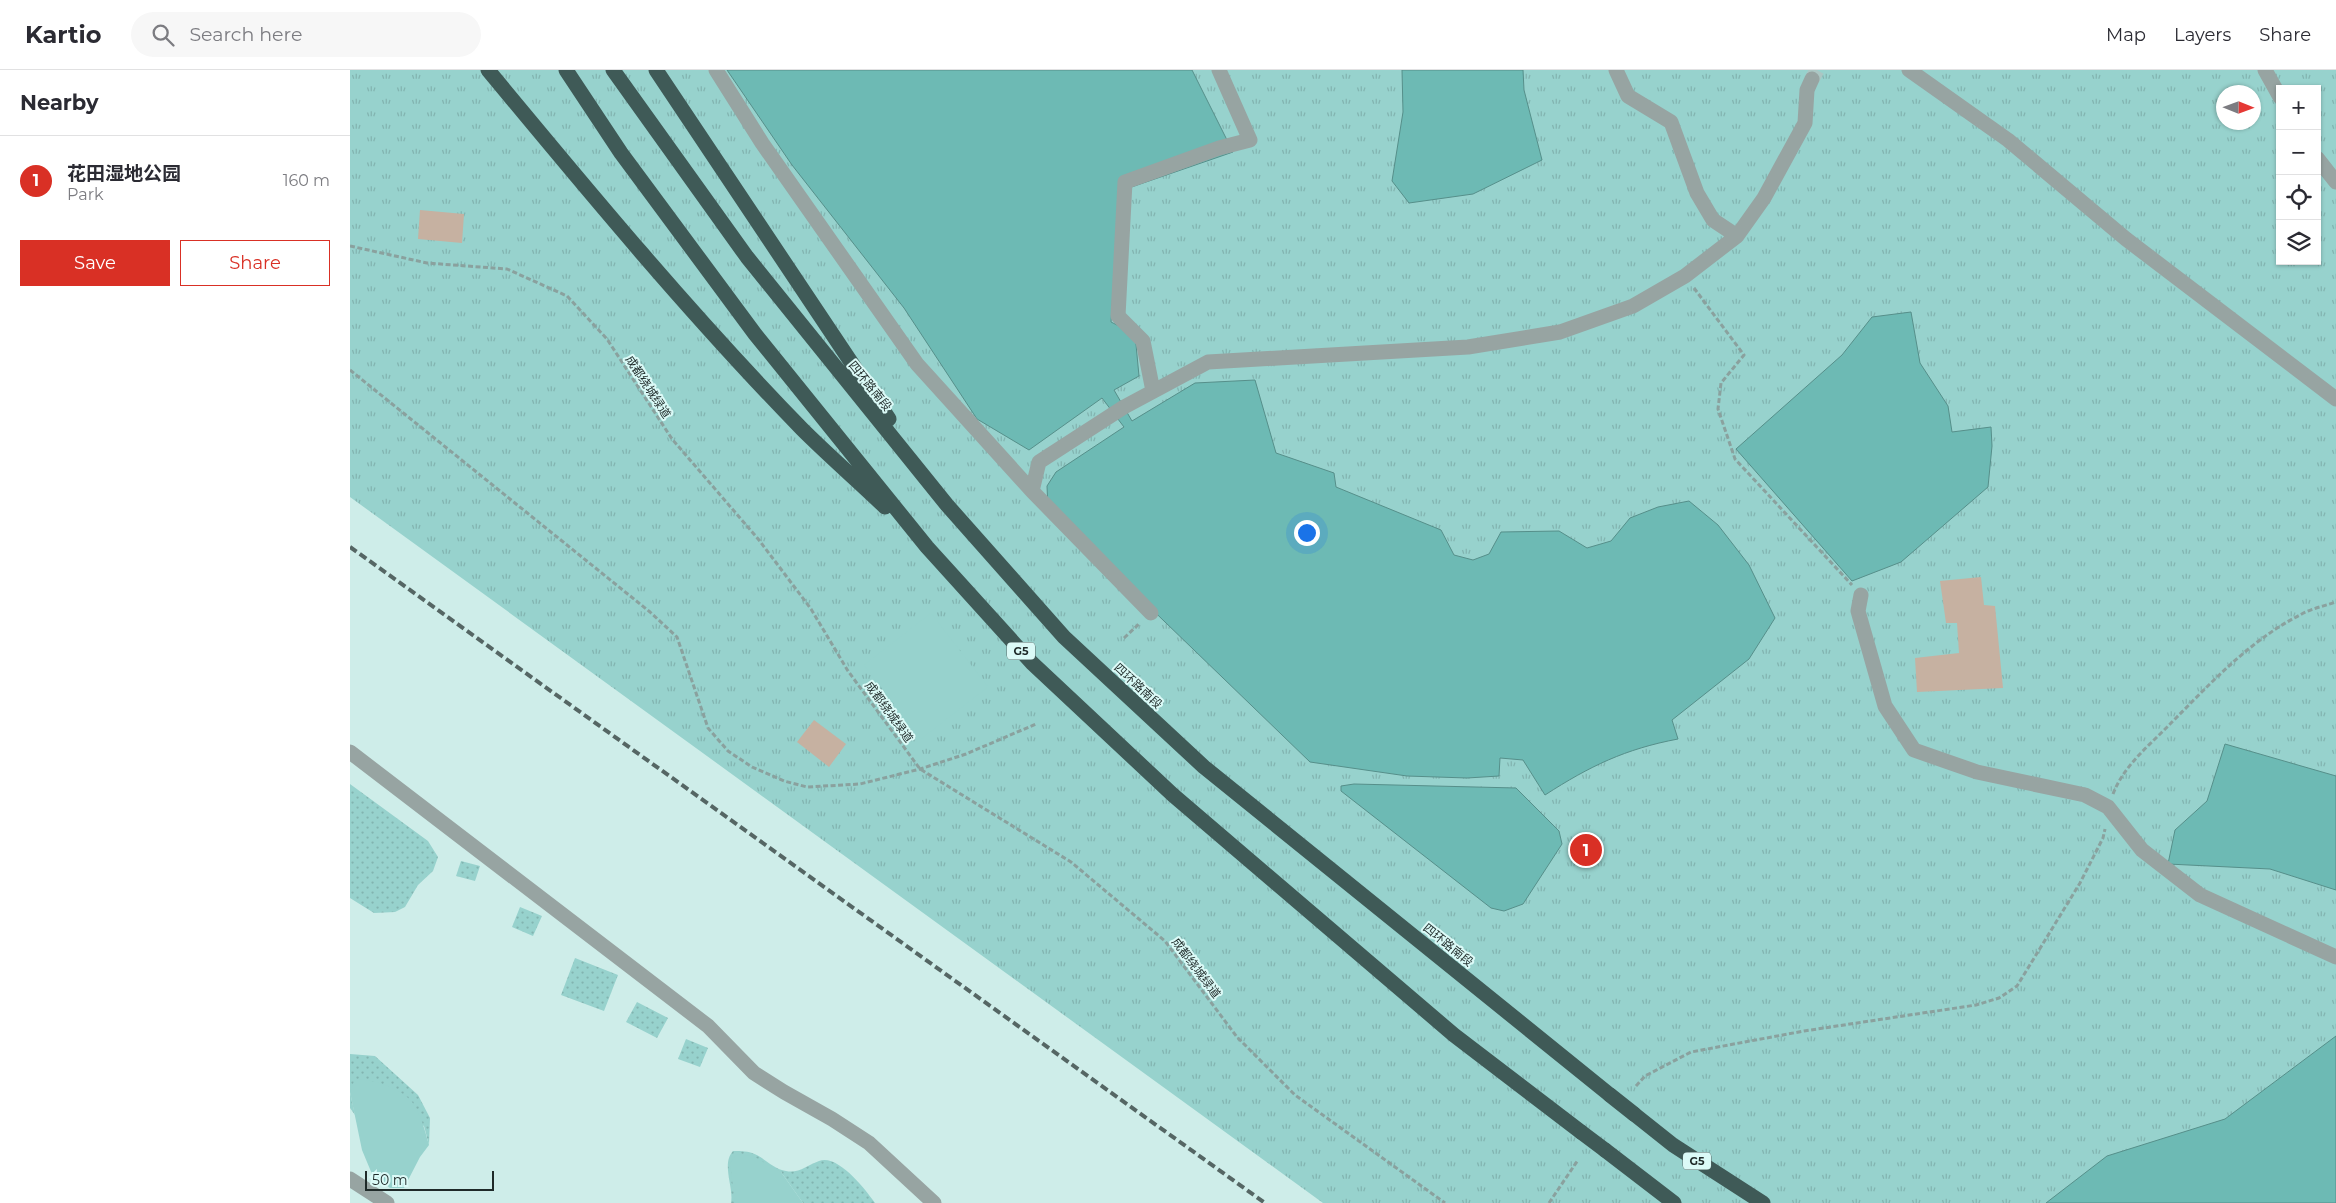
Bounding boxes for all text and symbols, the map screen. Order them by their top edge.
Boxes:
search box [131,12,481,57]
text: Kartio [25,20,101,49]
icon: search [149,21,177,49]
text: Search here [189,23,302,46]
text: Map [2106,24,2146,46]
text: Layers [2174,24,2231,46]
text: Share [2259,24,2311,46]
north arrow [2216,85,2261,130]
map controls [2276,85,2321,265]
button: + [2276,85,2321,130]
text: Nearby [20,90,99,115]
button: − [2276,130,2321,175]
text: 花田湿地公园 [67,162,181,185]
text: 1 [33,171,39,190]
text: 160 m [283,171,330,190]
button: locate [2276,175,2321,220]
text: Park [67,185,104,204]
button: layers [2276,220,2321,265]
button: Save [20,240,170,286]
button: Share [180,240,330,286]
street label: 成都绕城绿道 [623,352,674,421]
street label: 四环路南段 [846,358,895,414]
your location [1294,520,1320,546]
road number: G5 [1007,642,1035,660]
street label: 四环路南段 [1111,660,1165,712]
street label: 成都绕城绿道 [862,678,917,745]
pin: 1 [1570,831,1602,869]
street label: 四环路南段 [1420,920,1476,969]
street label: 成都绕城绿道 [1169,934,1224,1001]
road number: G5 [1683,1152,1711,1170]
scale bar [365,1168,494,1191]
text: 50 m [372,1171,408,1189]

